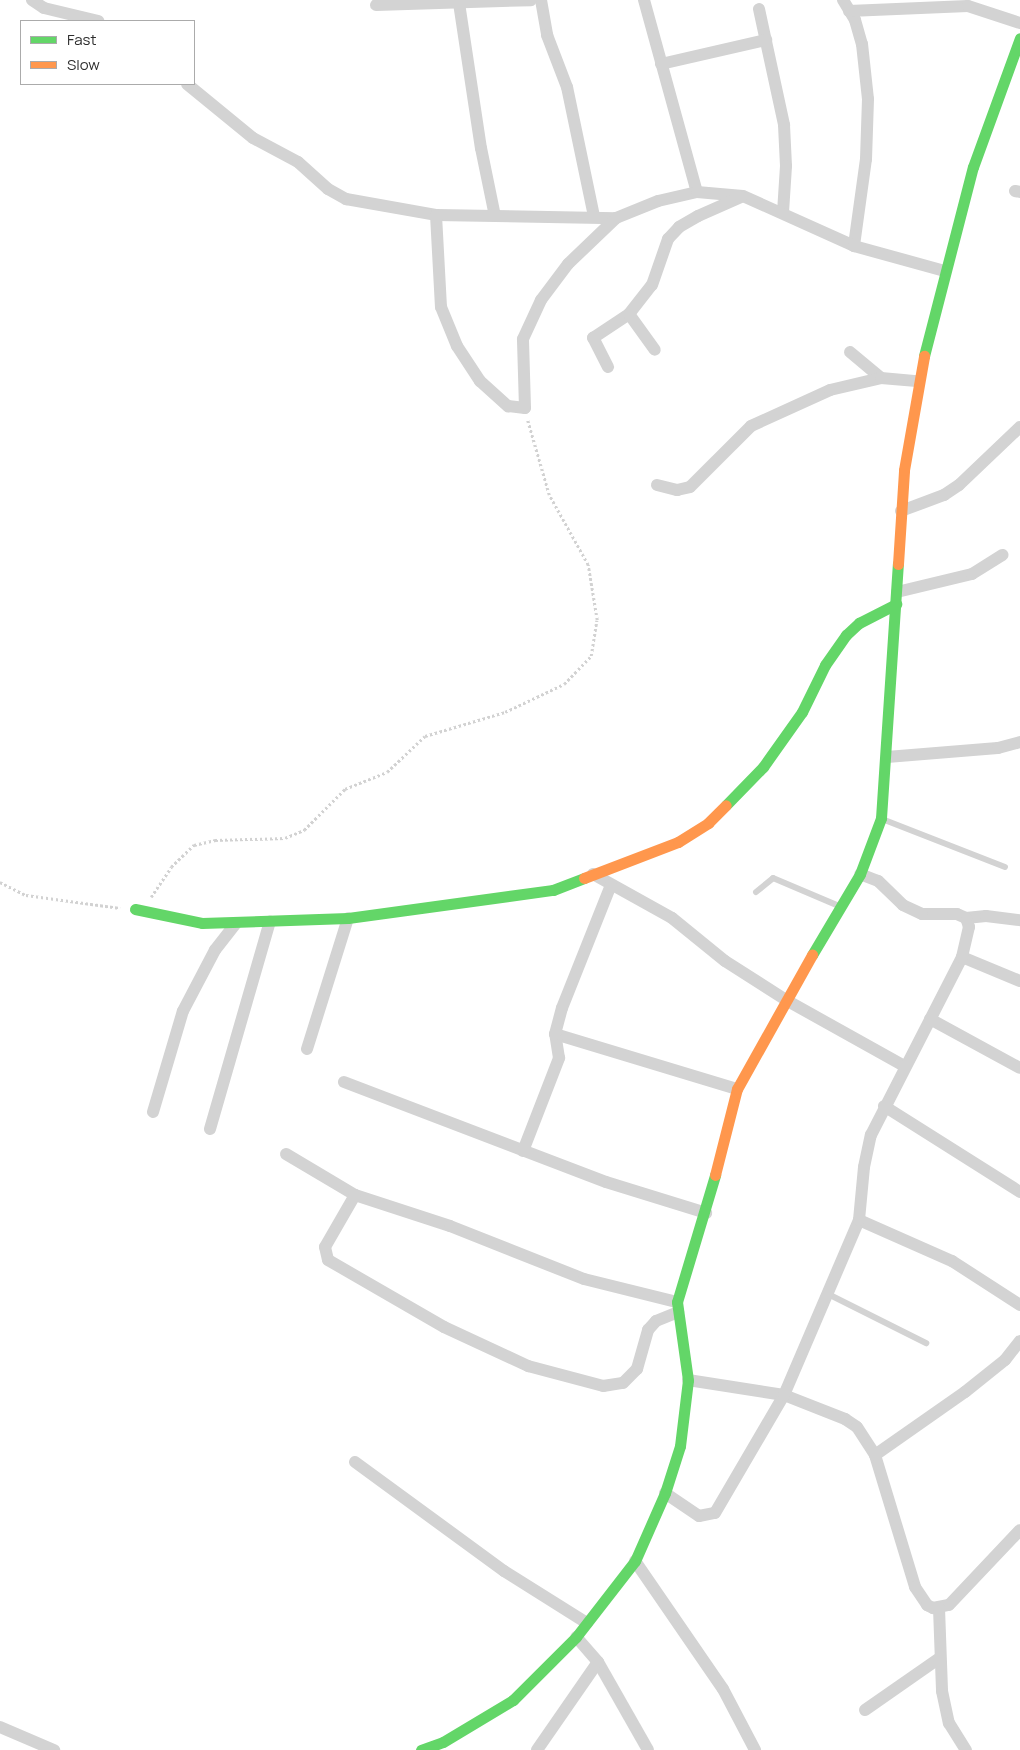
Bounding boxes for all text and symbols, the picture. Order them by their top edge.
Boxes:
legend [20,20,195,85]
text: Fast [67,29,96,50]
text: Slow [67,54,100,75]

